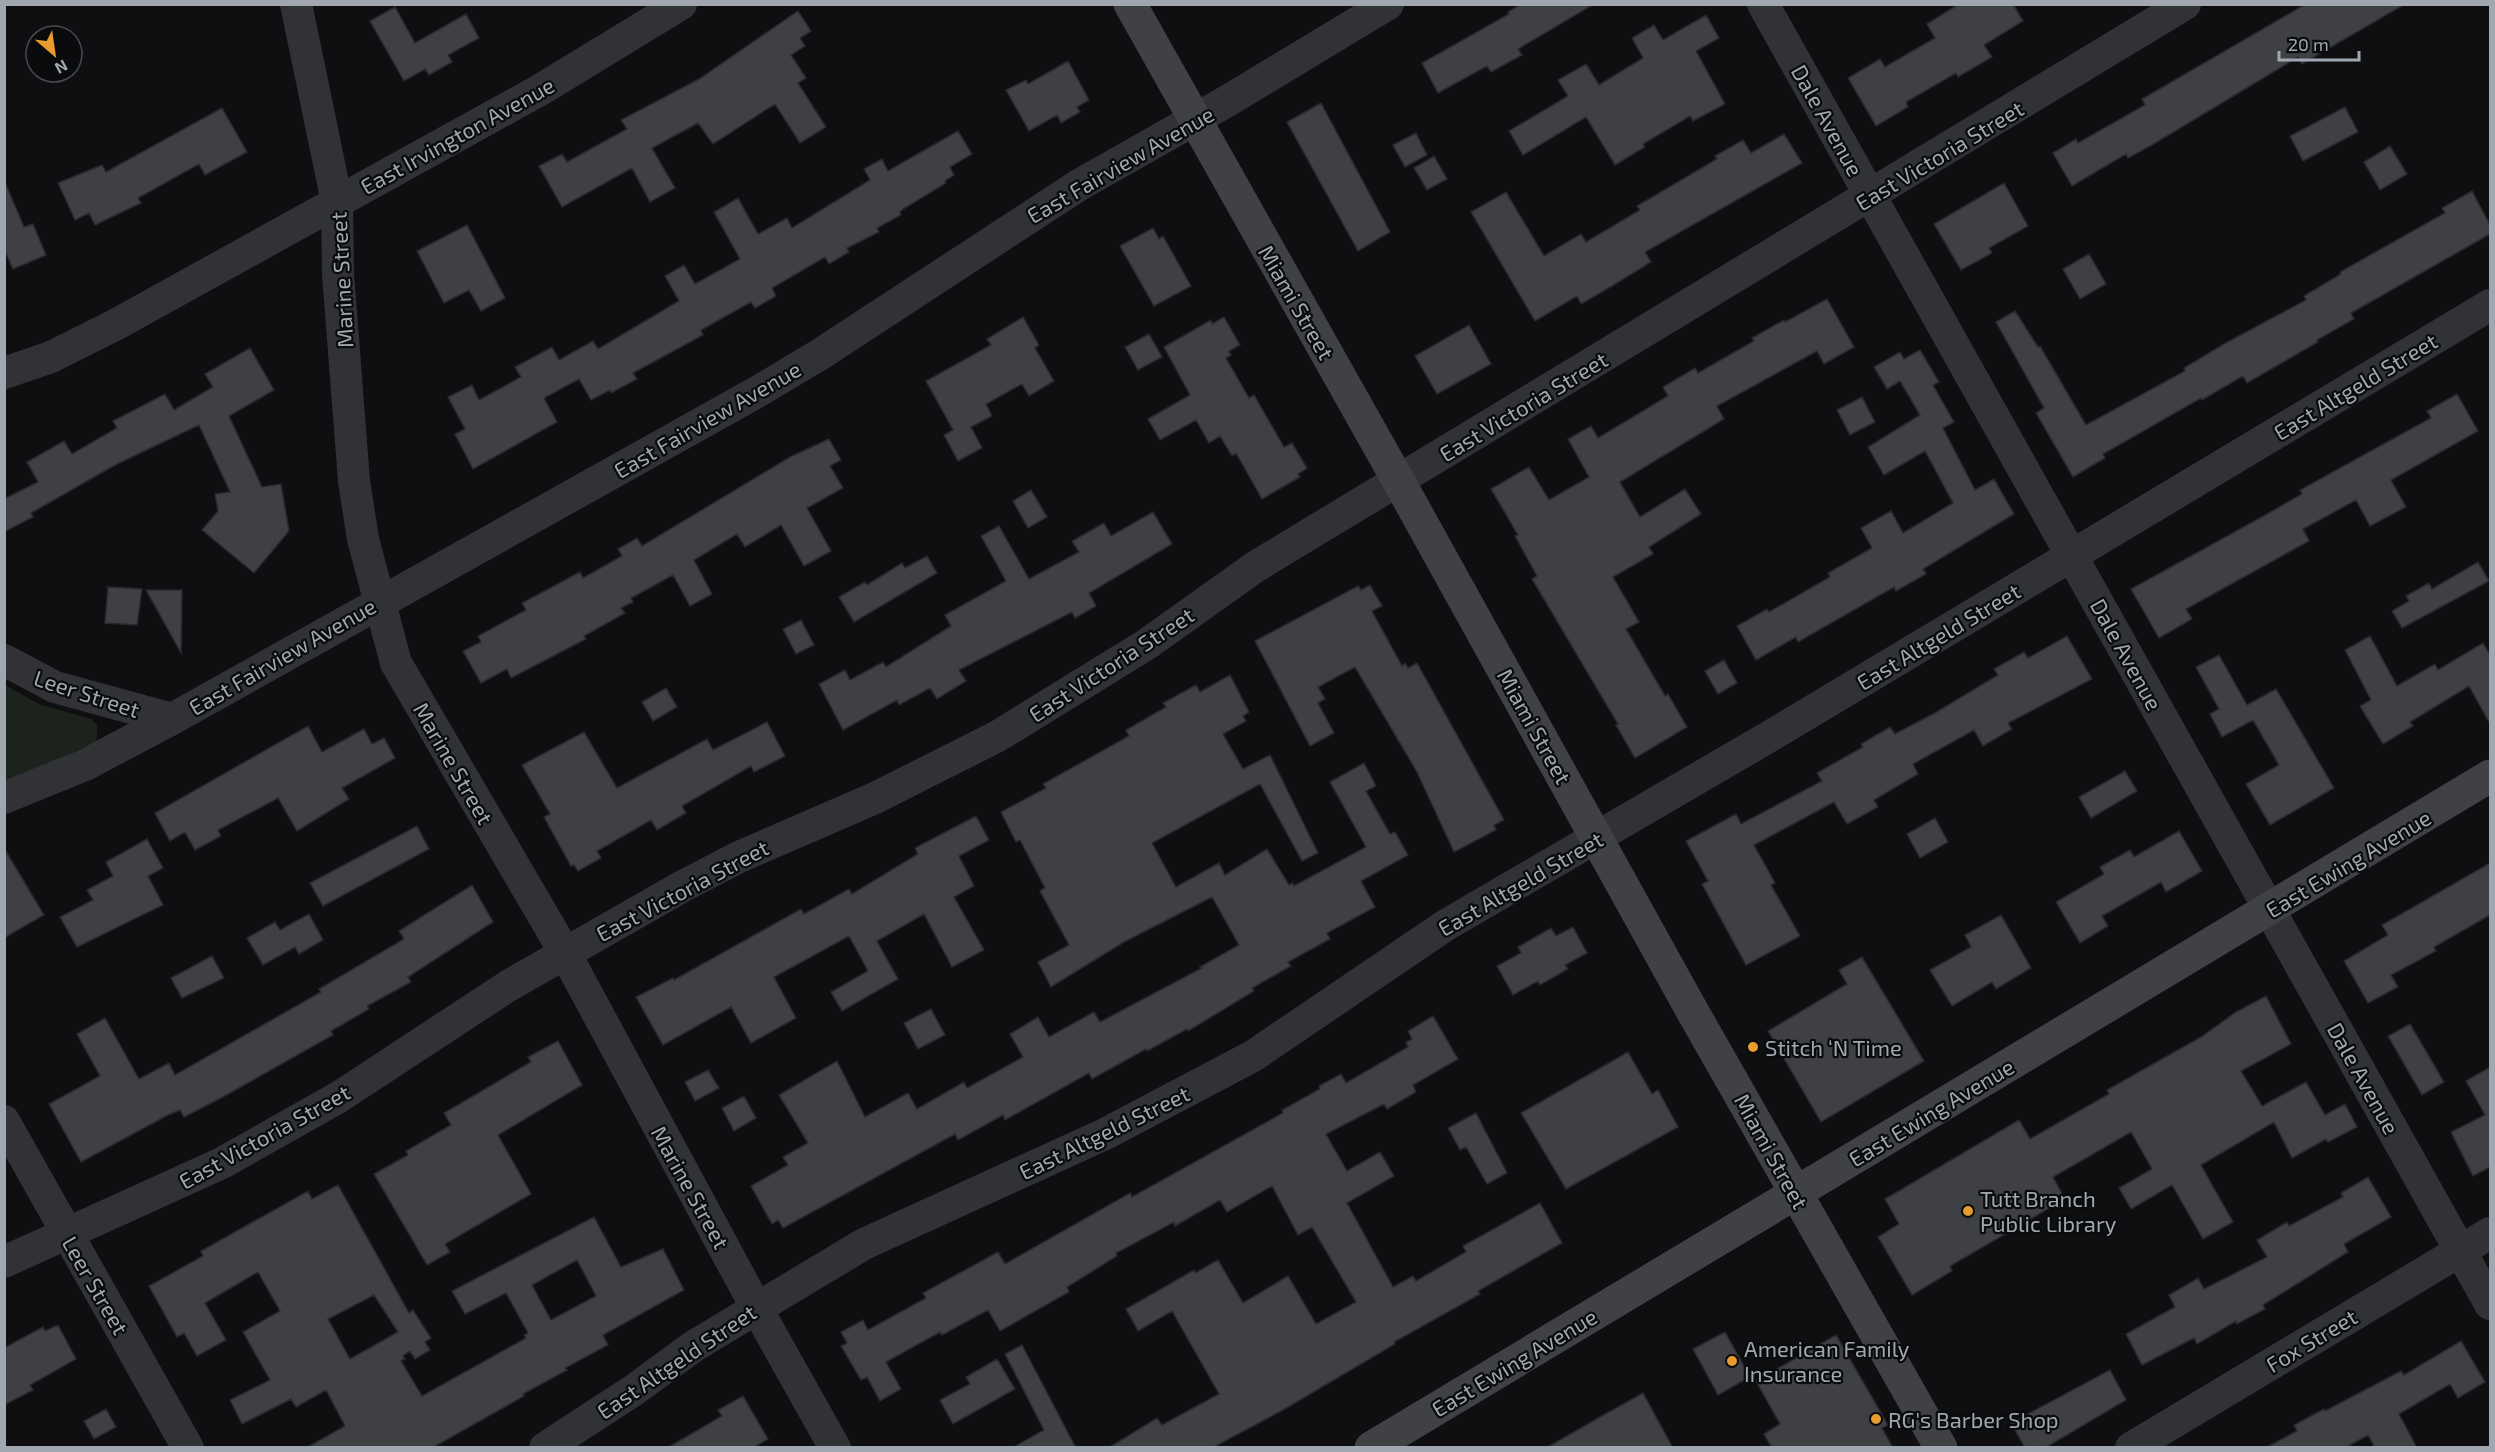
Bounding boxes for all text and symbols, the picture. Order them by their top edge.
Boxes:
north arrow [24,24,84,84]
scale bar [2279,24,2358,62]
text: 20 m [2288,33,2329,55]
text: N [52,56,71,79]
street label: Dale Avenue [1787,60,1869,180]
street label: East Irvington Avenue [356,71,558,199]
street label: East Victoria Street [1850,95,2028,215]
street label: East Fairview Avenue [1022,100,1218,228]
street label: Marine Street [324,211,358,349]
street label: Miami Street [1254,240,1340,364]
street label: East Altgeld Street [2269,327,2441,445]
street label: East Victoria Street [1434,346,1612,466]
street label: East Fairview Avenue [609,355,805,483]
street label: East Altgeld Street [1852,577,2024,695]
street label: East Fairview Avenue [184,592,380,720]
street label: Dale Avenue [2086,594,2168,714]
street label: East Victoria Street [1024,601,1198,727]
street label: Leer Street [31,664,143,722]
street label: Miami Street [1493,664,1577,788]
street label: Marine Street [409,697,499,829]
street label: East Ewing Avenue [2261,803,2435,923]
street label: East Altgeld Street [1433,825,1607,941]
street label: East Victoria Street [591,834,773,946]
street label: Dale Avenue [2323,1018,2405,1138]
place label: Stitch ‘N Time [1765,1034,1902,1060]
marker: Stitch ‘N Time [1746,1040,1760,1054]
street label: East Ewing Avenue [1844,1052,2018,1172]
street label: East Victoria Street [174,1078,354,1194]
street label: East Altgeld Street [1015,1080,1193,1184]
street label: Miami Street [1730,1089,1814,1213]
street label: Marine Street [647,1121,735,1253]
place label: Tutt Branch Public Library [1980,1185,2117,1236]
marker: Tutt Branch Public Library [1961,1204,1975,1218]
street label: Leer Street [57,1231,135,1339]
street label: East Altgeld Street [592,1298,760,1424]
street label: East Ewing Avenue [1427,1302,1601,1422]
street label: Fox Street [2261,1303,2361,1377]
place label: American Family Insurance [1744,1335,1910,1386]
marker: American Family Insurance [1725,1354,1739,1368]
place label: RG's Barber Shop [1888,1406,2059,1432]
marker: RG's Barber Shop [1869,1412,1883,1426]

